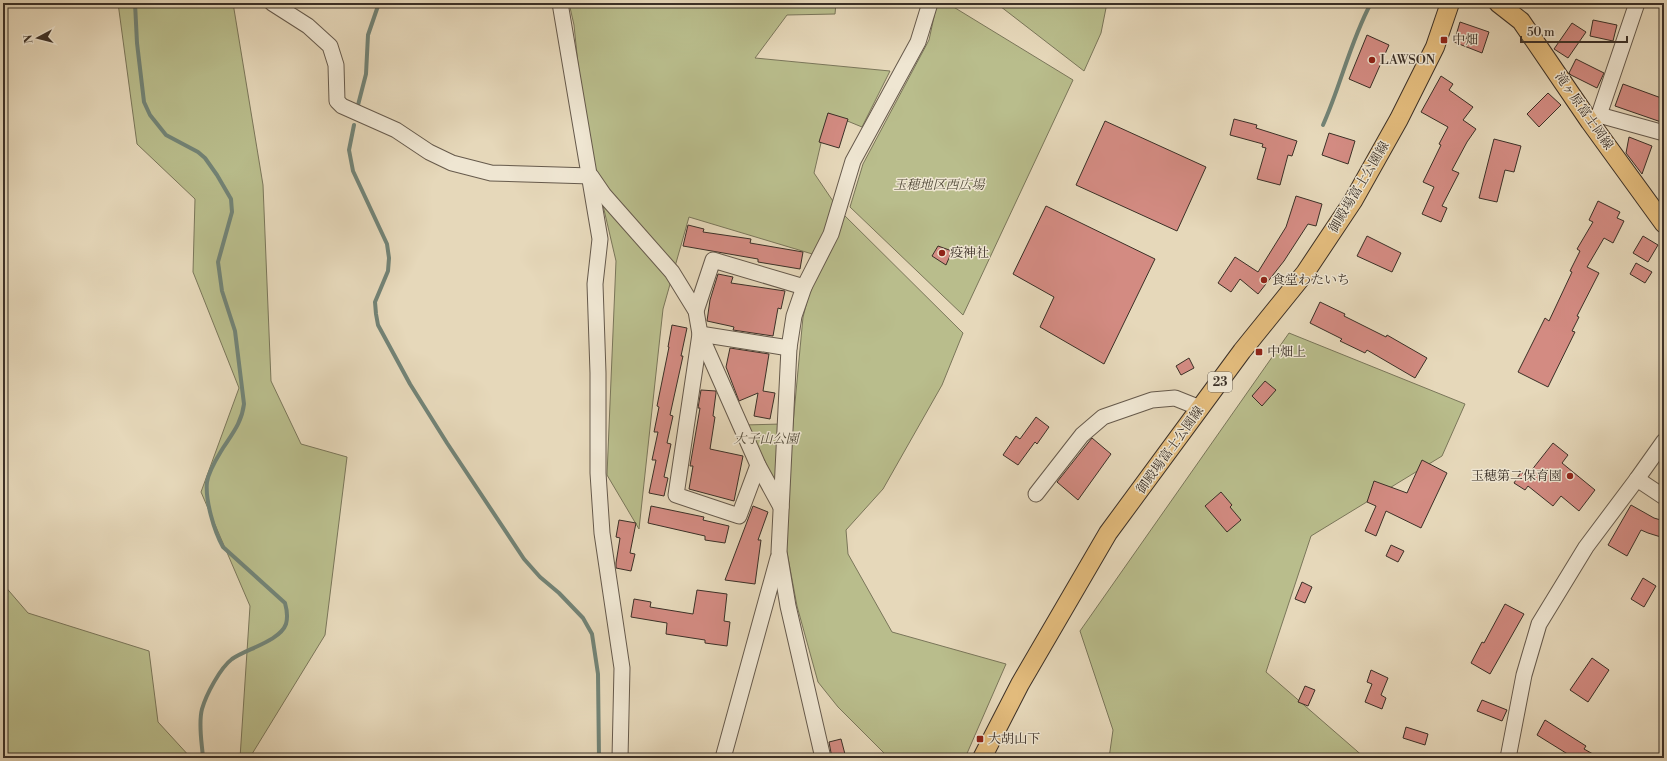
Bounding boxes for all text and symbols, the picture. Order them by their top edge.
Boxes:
north arrow [18,18,58,58]
scale bar [1521,18,1627,44]
text: 50 m [1527,25,1555,40]
place label: 中畑 [1452,32,1478,48]
text: N [22,34,37,44]
marker: 中畑 [1439,35,1449,45]
place label: LAWSON [1380,52,1436,68]
marker: LAWSON [1367,55,1377,65]
street label: 滝ヶ原富士岡線 [1551,69,1617,153]
street label: 御殿場富士公園線 [1325,138,1393,236]
park label: 玉穂地区西広場 [893,177,985,193]
place label: 疫神社 [950,245,989,261]
marker: 疫神社 [937,248,947,258]
place label: 食堂わたいち [1272,272,1350,288]
marker: 食堂わたいち [1259,275,1269,285]
place label: 中畑上 [1267,344,1306,360]
marker: 中畑上 [1254,347,1264,357]
road number: 23 [1208,372,1232,392]
street label: 御殿場富士公園線 [1133,403,1207,497]
park label: 大子山公園 [733,431,800,447]
place label: 玉穂第二保育園 [1471,468,1562,484]
marker: 玉穂第二保育園 [1565,471,1575,481]
place label: 大胡山下 [988,731,1040,747]
marker: 大胡山下 [975,734,985,744]

